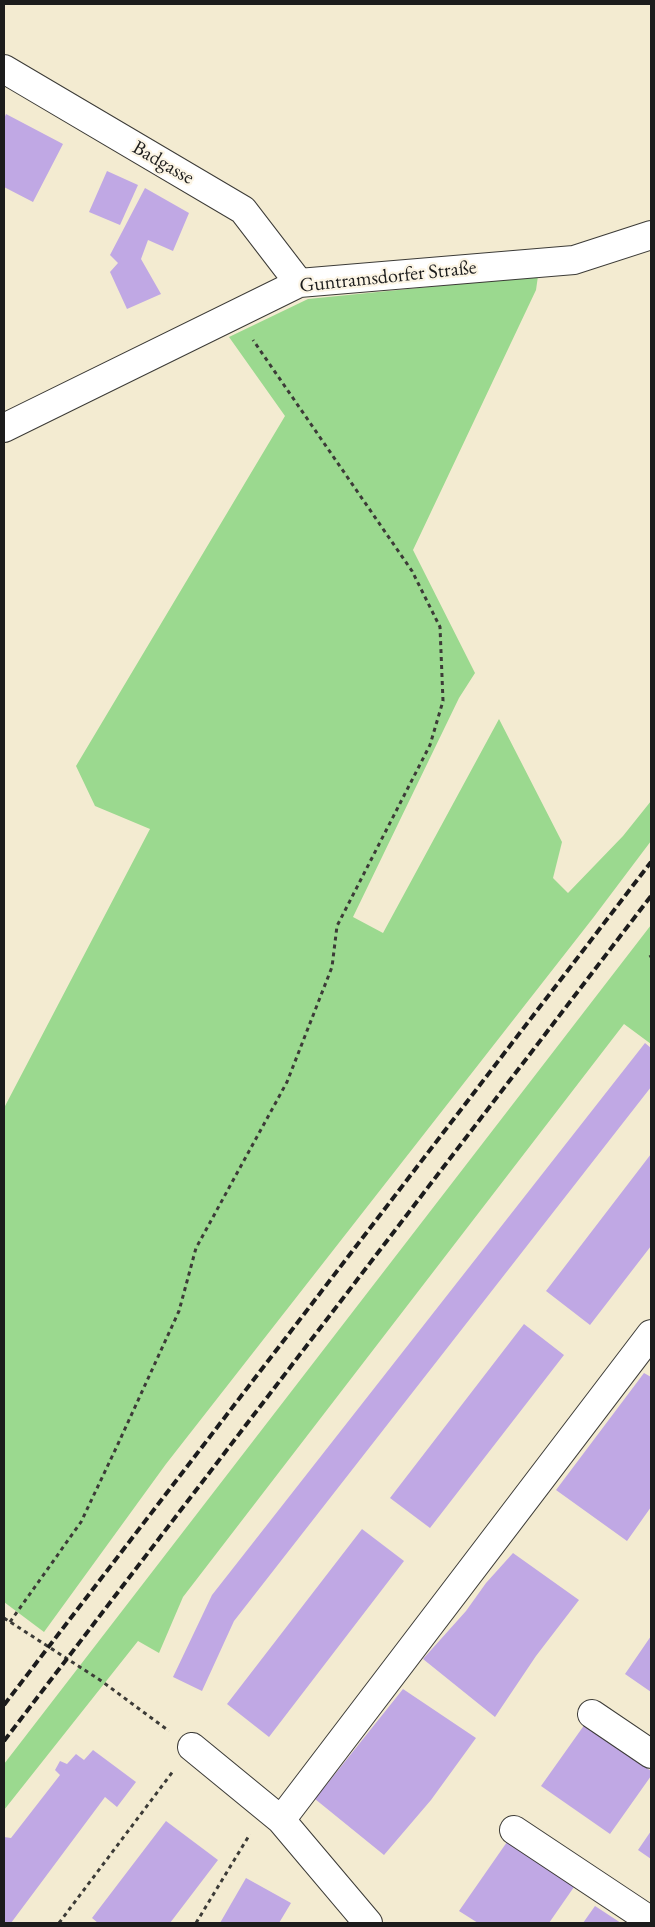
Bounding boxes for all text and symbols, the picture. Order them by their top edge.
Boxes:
street label: Badgasse [128,136,198,190]
street label: Guntramsdorfer Straße [298,256,478,298]

